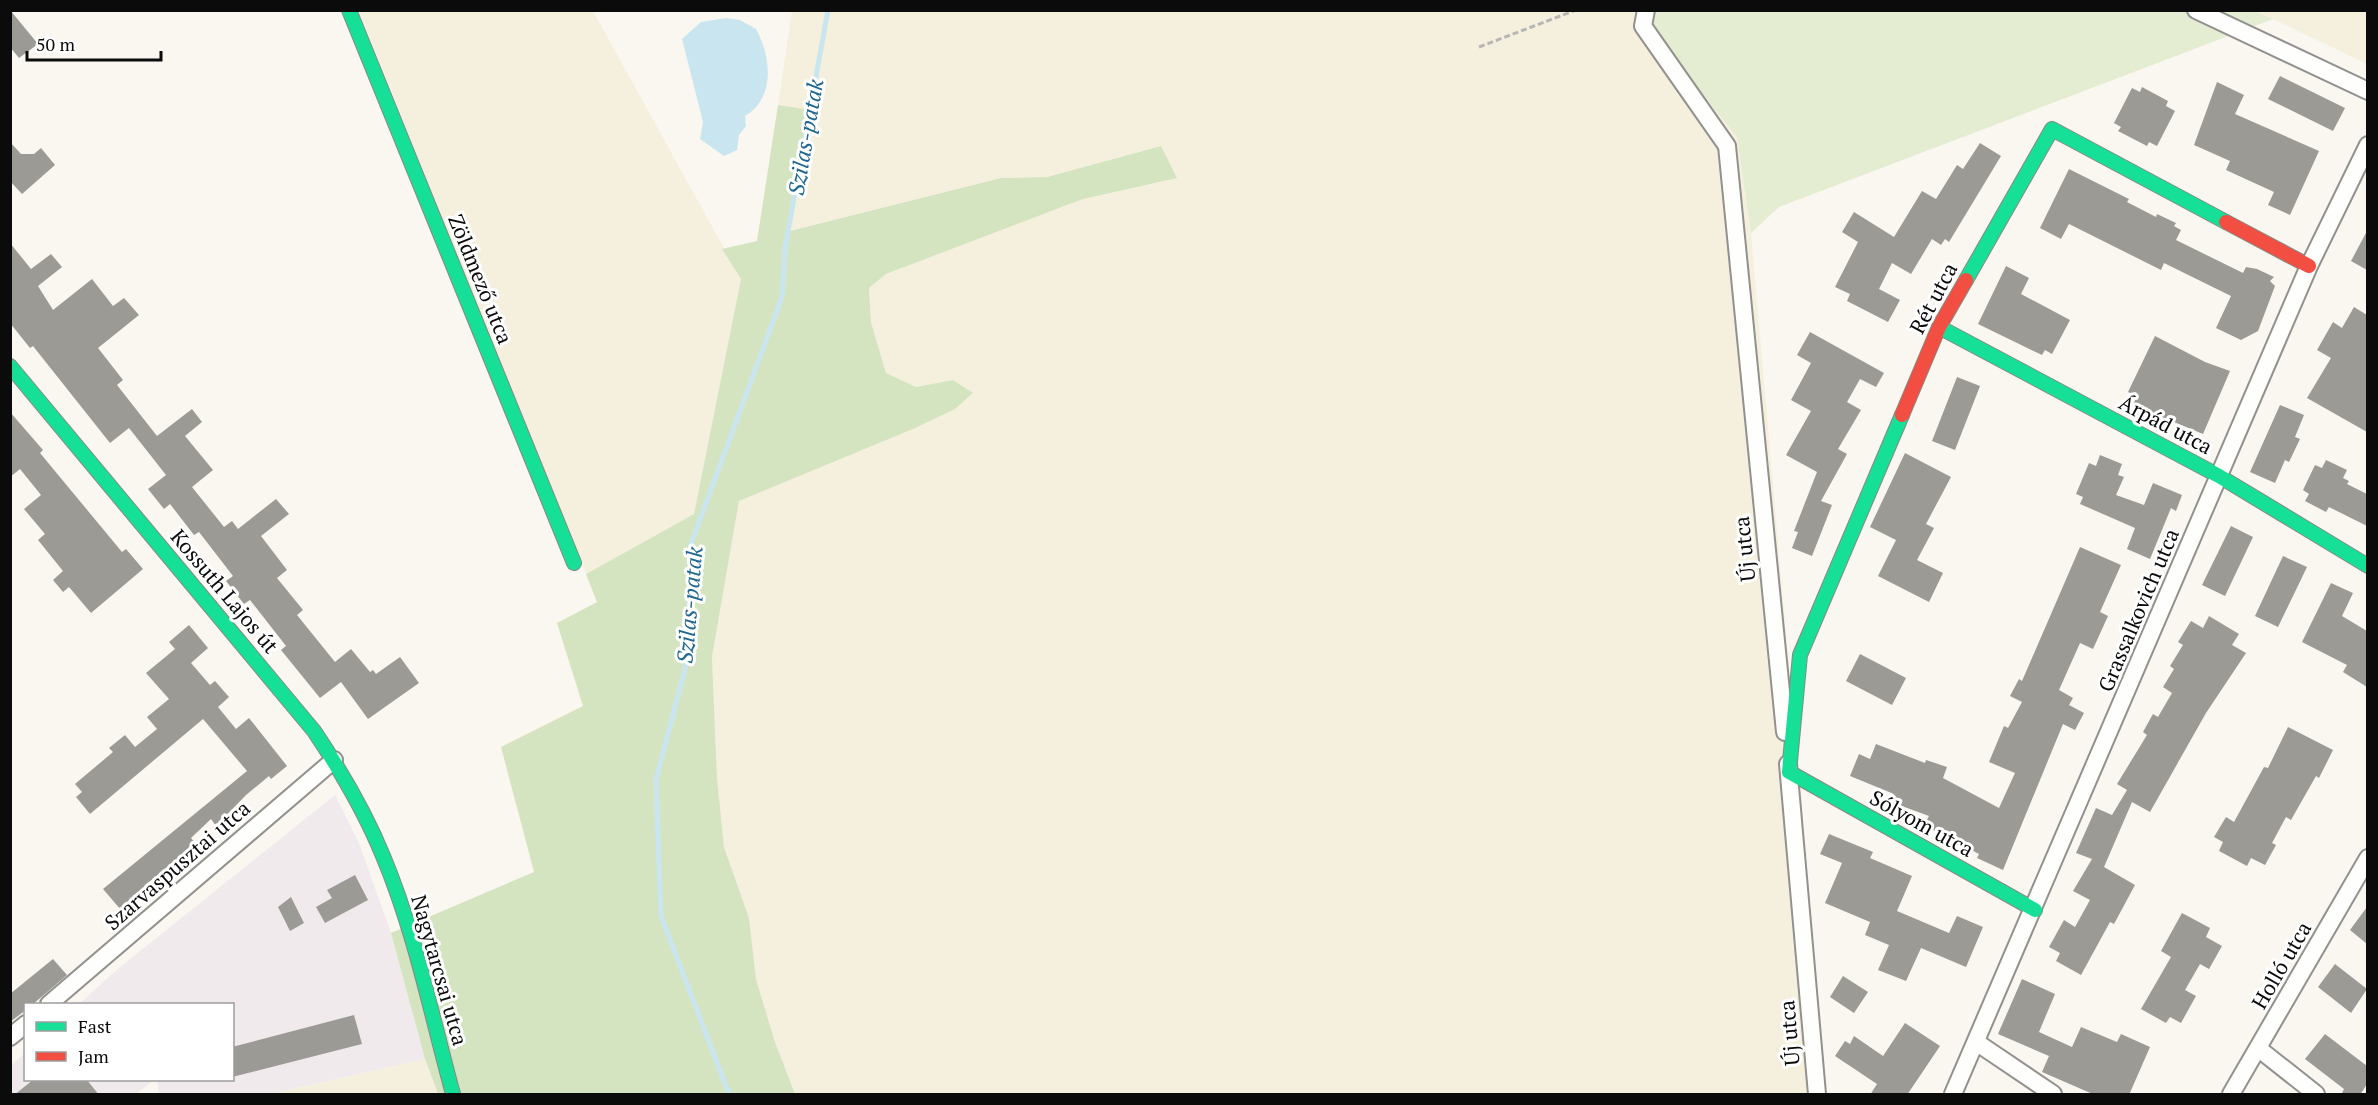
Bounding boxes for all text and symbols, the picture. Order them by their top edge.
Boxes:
scale bar [27,24,160,62]
text: 50 m [36,32,76,56]
water label: Szilas-patak [781,76,830,197]
street label: Zöldmező utca [442,210,520,348]
street label: Rét utca [1903,257,1964,338]
street label: Árpád utca [2114,388,2218,460]
street label: Új utca [1727,515,1761,583]
street label: Kossuth Lajos út [165,523,285,659]
street label: Grassalkovich utca [2091,524,2185,696]
water label: Szilas-patak [669,545,709,665]
street label: Sólyom utca [1865,783,1979,863]
street label: Szarvaspusztai utca [98,794,256,936]
street label: Nagytarcsai utca [405,892,475,1049]
street label: Holló utca [2245,916,2317,1014]
street label: Új utca [1772,999,1806,1067]
legend [24,1003,234,1081]
text: Fast [78,1014,112,1038]
text: Jam [78,1044,109,1068]

